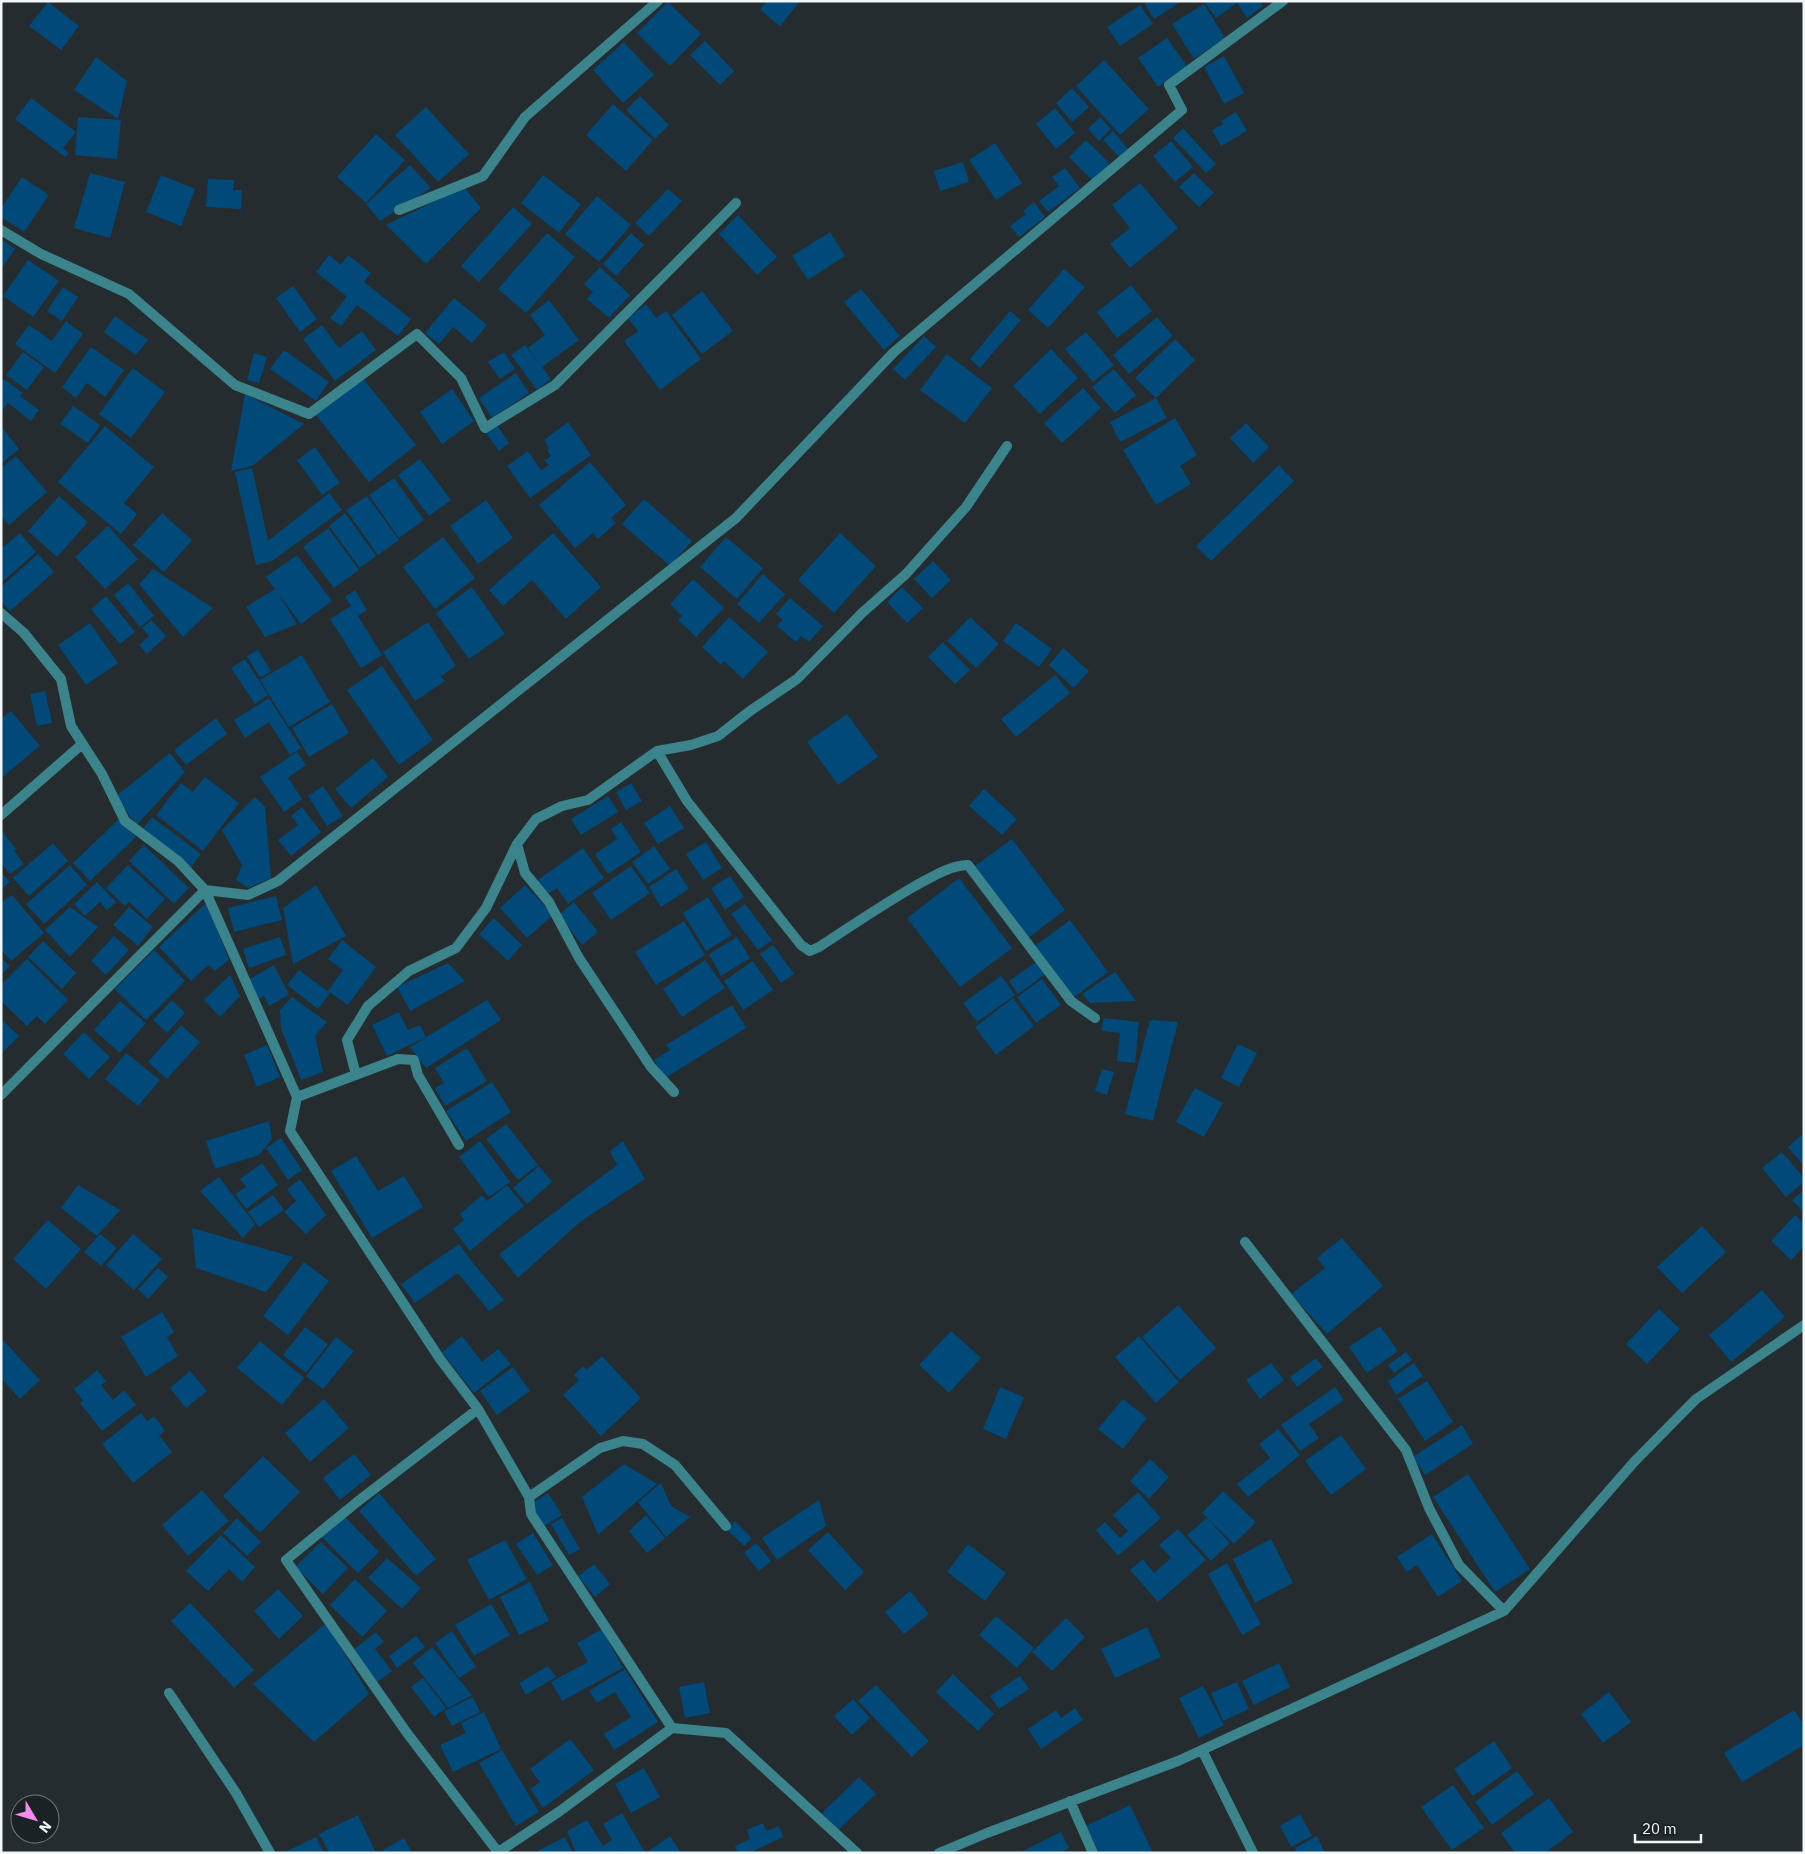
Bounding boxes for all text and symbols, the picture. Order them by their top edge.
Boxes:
north arrow [10,1794,60,1844]
scale bar [1635,1812,1701,1844]
text: N [35,1817,55,1837]
text: 20 m [1642,1819,1677,1838]

